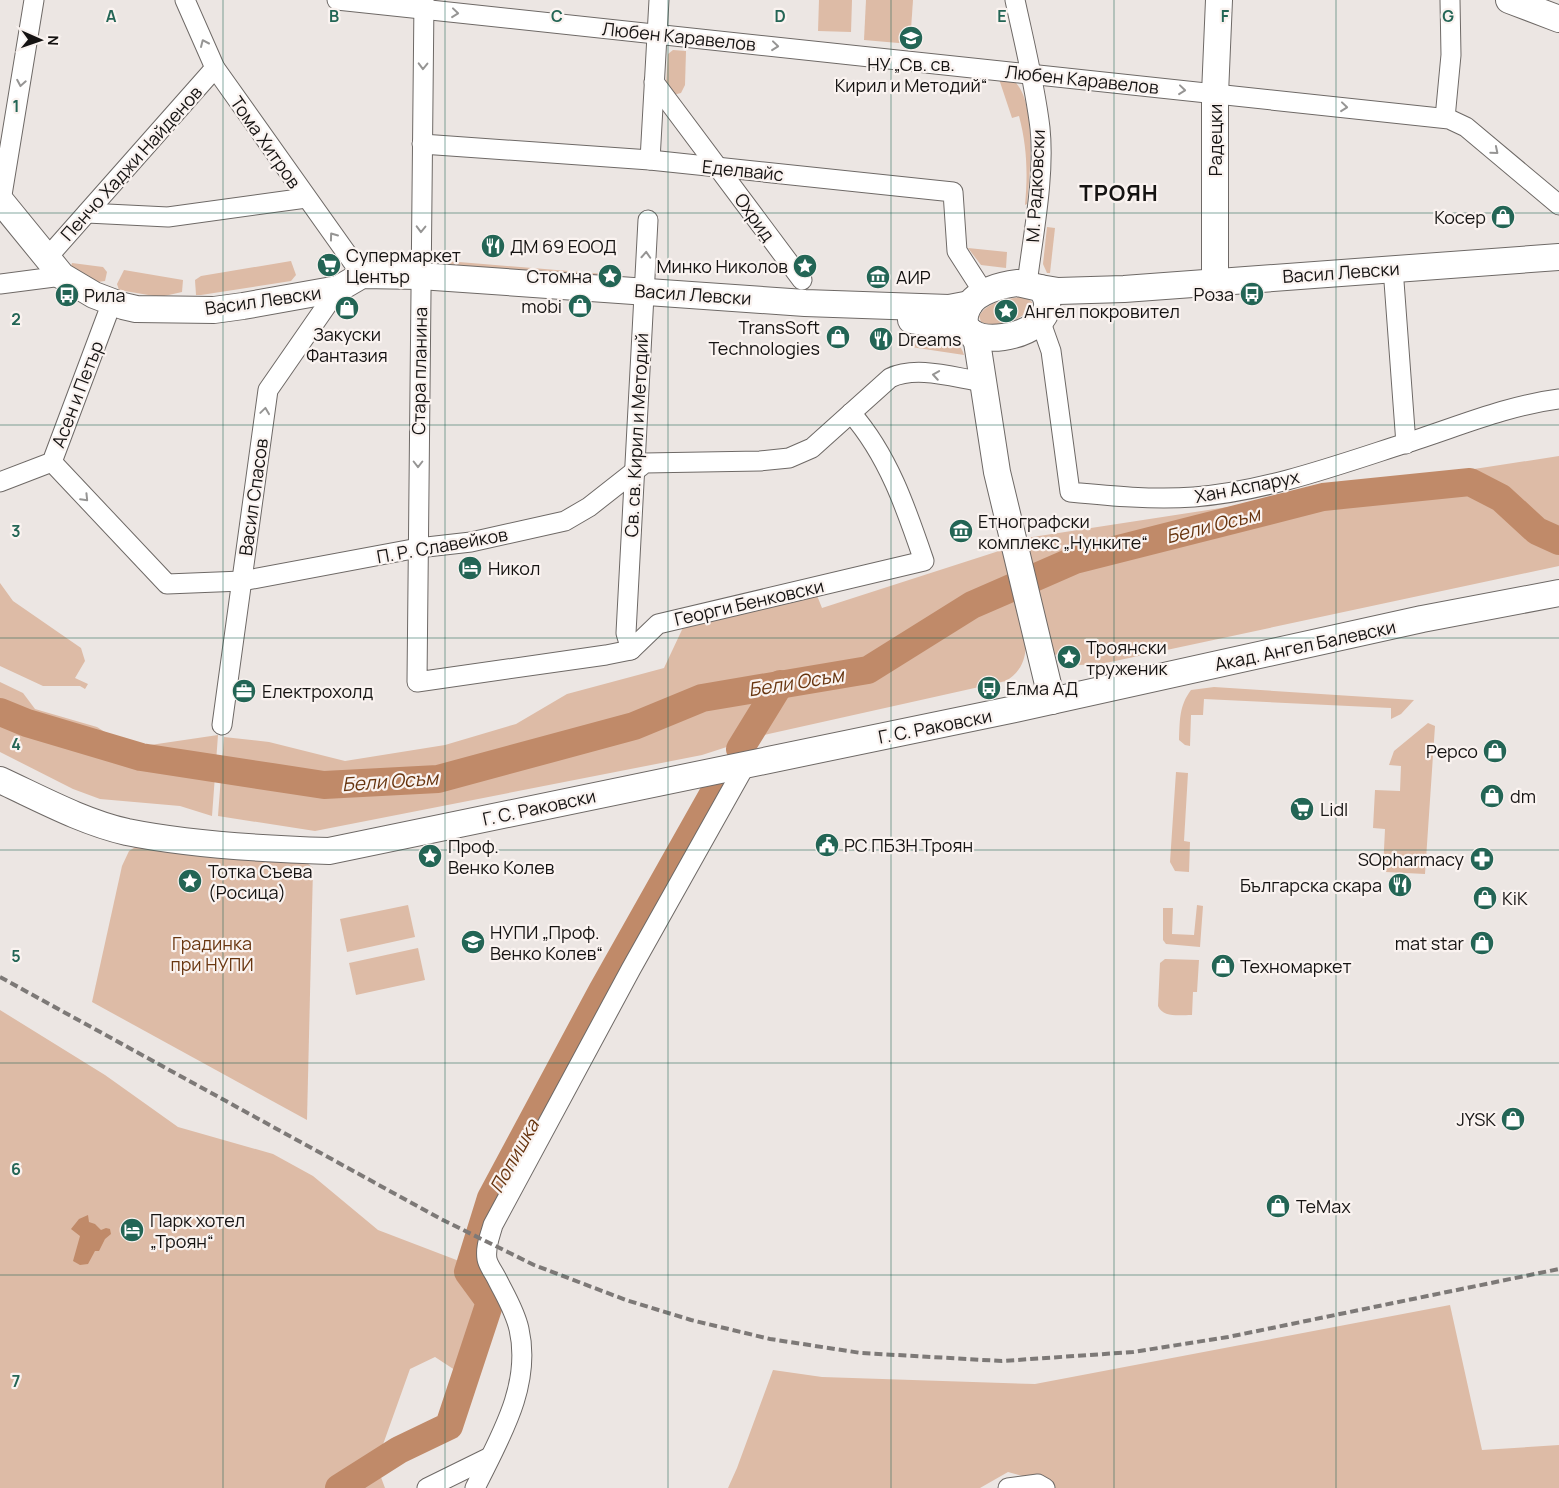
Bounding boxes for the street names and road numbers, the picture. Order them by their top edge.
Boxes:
street label: Любен Каравелов [601,16,757,56]
street label: Любен Каравелов [1004,59,1160,99]
street label: Пенчо Хаджи Найденов [55,80,207,246]
street label: Тома Хитров [225,91,307,193]
street label: Радецки [1203,104,1227,176]
street label: М. Радковски [1020,129,1050,243]
street label: Еделвайс [701,154,785,186]
street label: Охрид [729,188,781,246]
street label: Васил Левски [1282,256,1400,288]
street label: Васил Левски [634,278,752,310]
street label: Васил Левски [203,280,323,320]
street label: Стара планина [406,307,432,435]
street label: Св. св. Кирил и Методий [619,332,653,538]
street label: Асен и Петър [46,337,108,451]
street label: Васил Спасов [233,436,273,557]
street label: Хан Аспарух [1193,464,1302,508]
street label: П. Р. Славейков [375,522,510,568]
street label: Георги Бенковски [672,573,826,631]
street label: Акад. Ангел Балевски [1212,614,1398,676]
street label: Г. С. Раковски [876,703,994,749]
street label: Г. С. Раковски [480,783,598,831]

